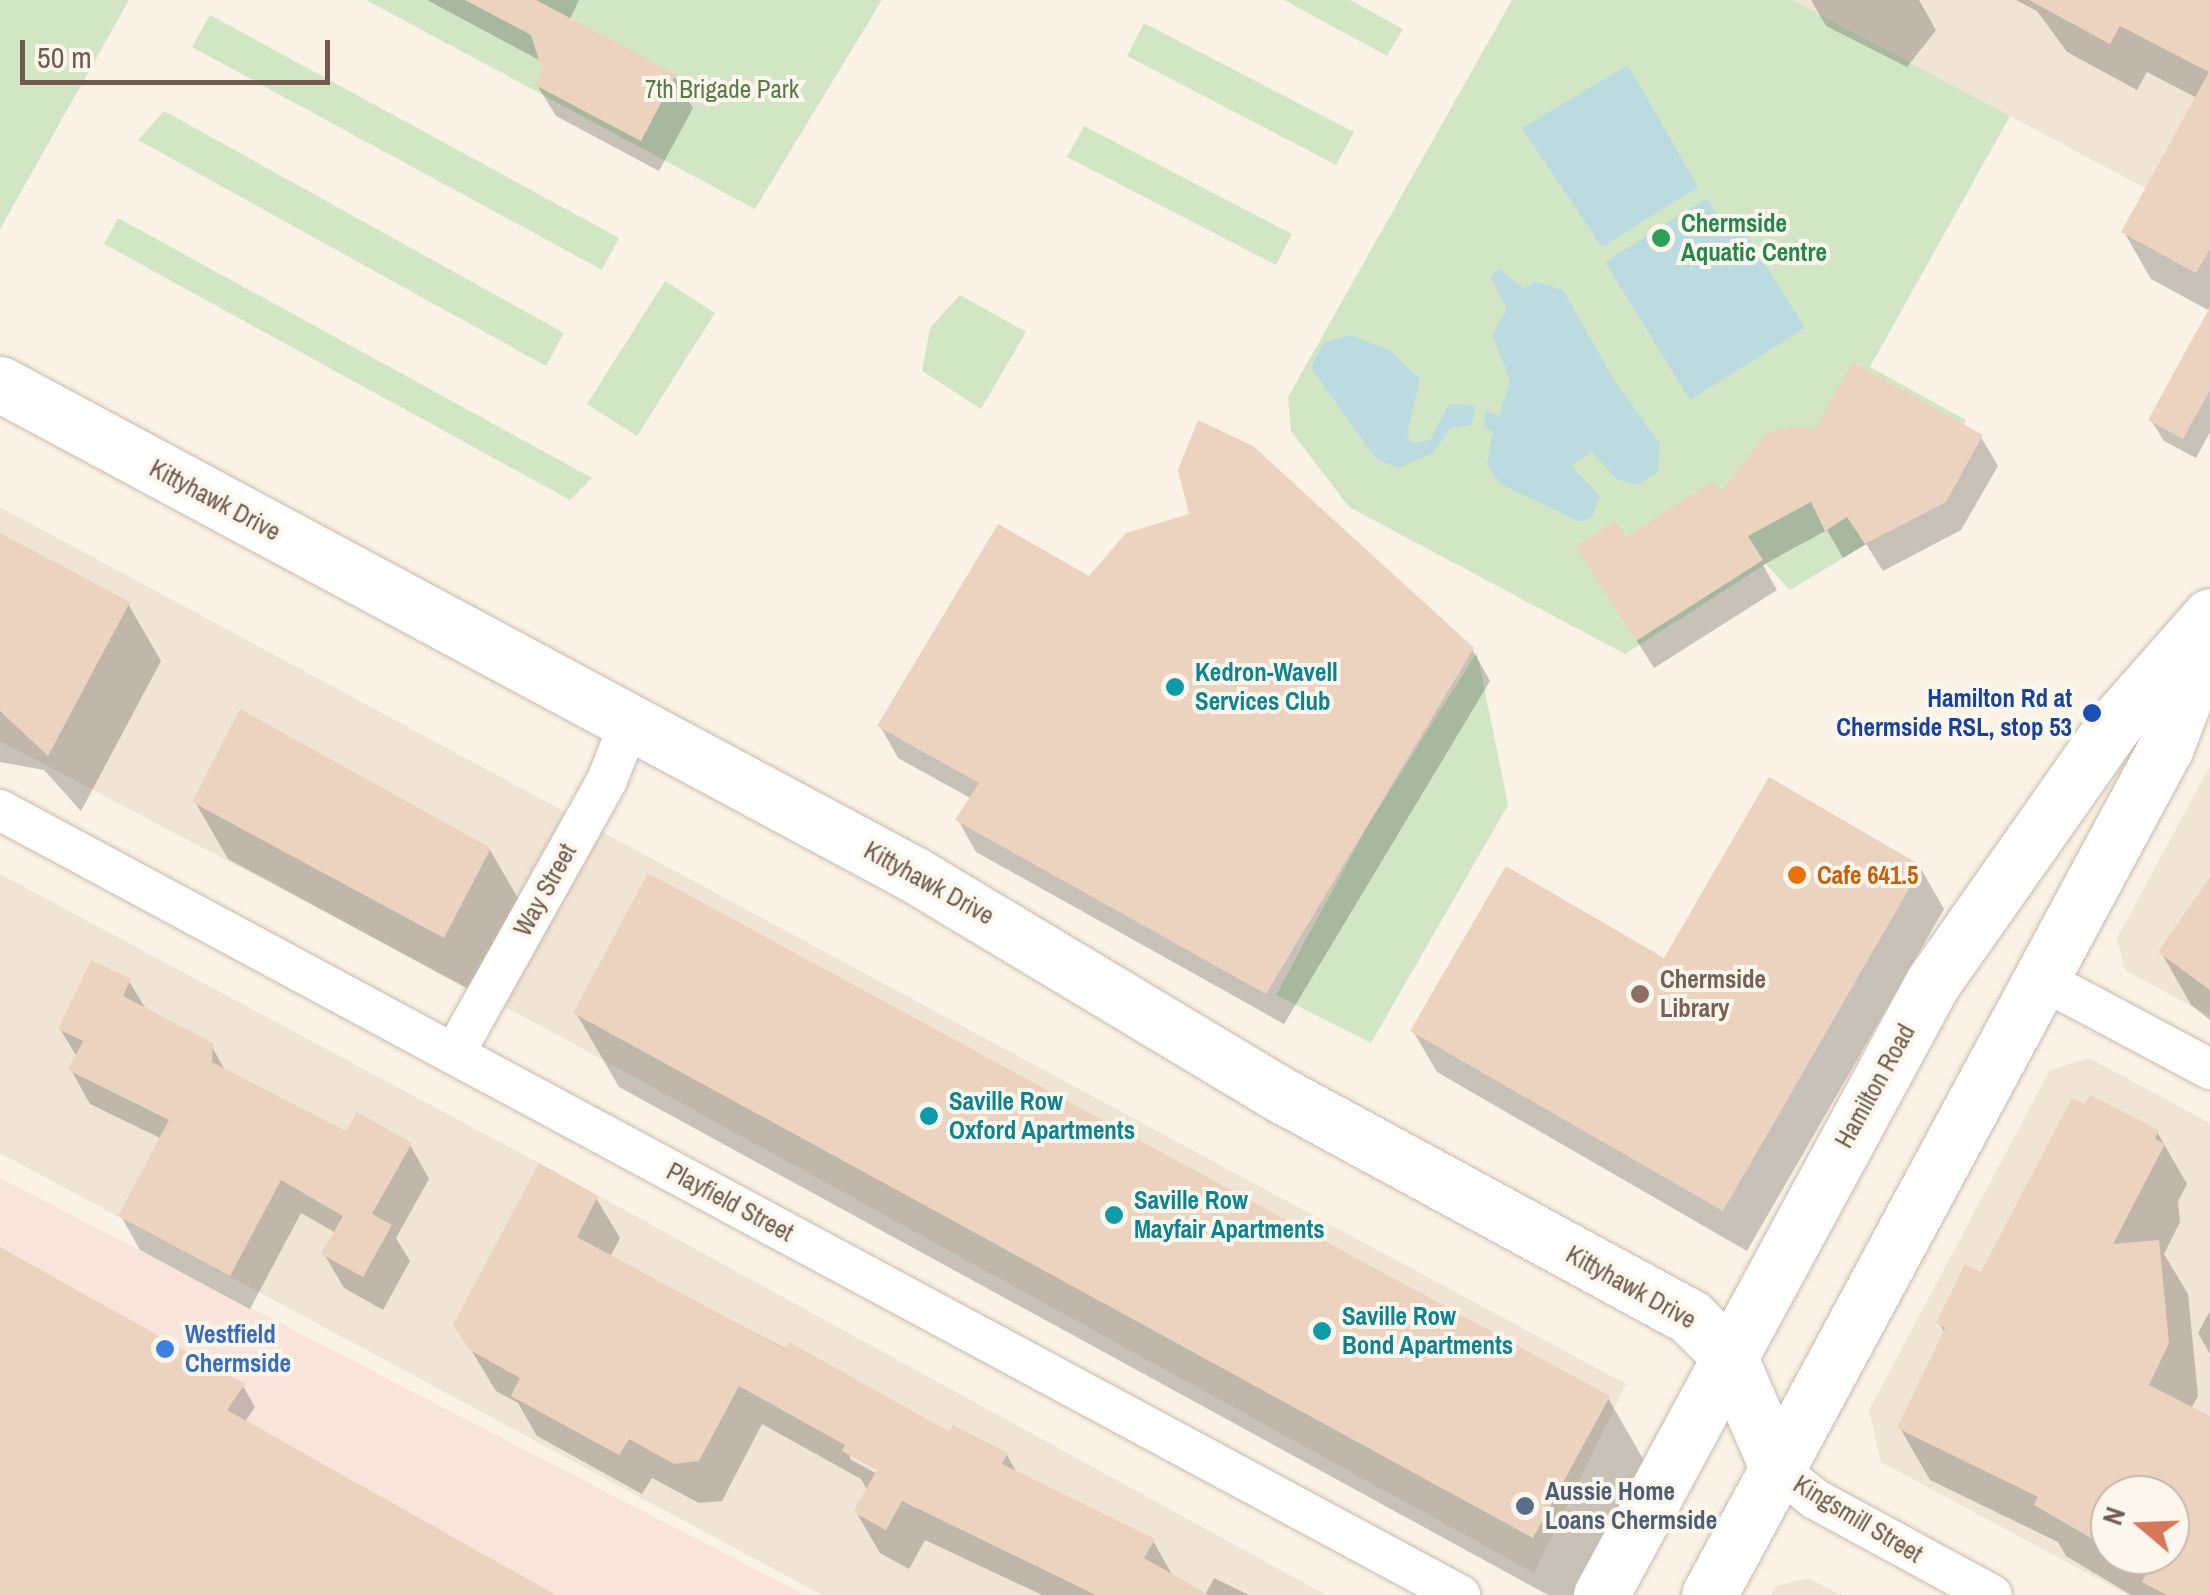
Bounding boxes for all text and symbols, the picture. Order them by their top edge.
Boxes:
scale bar [25,20,335,82]
text: 50 m [37,37,92,77]
park label: 7th Brigade Park [645,74,799,104]
place label: Chermside Aquatic Centre [1681,209,1827,268]
marker: Chermside Aquatic Centre [1650,227,1672,249]
street label: Kittyhawk Drive [145,453,285,547]
place label: Kedron-Wavell Services Club [1195,658,1338,717]
marker: Kedron-Wavell Services Club [1164,676,1186,698]
place label: Hamilton Rd at Chermside RSL, stop 53 [1836,684,2072,743]
marker: Hamilton Rd at Chermside RSL, stop 53 [2081,702,2103,724]
street label: Kittyhawk Drive [859,835,999,931]
street label: Way Street [507,839,583,941]
place label: Cafe 641.5 [1817,860,1918,890]
marker: Cafe 641.5 [1786,864,1808,886]
place label: Chermside Library [1660,965,1766,1024]
marker: Chermside Library [1629,983,1651,1005]
street label: Hamilton Road [1829,1019,1921,1153]
place label: Saville Row Oxford Apartments [949,1087,1136,1146]
marker: Saville Row Oxford Apartments [918,1105,940,1127]
street label: Playfield Street [662,1156,798,1248]
place label: Saville Row Mayfair Apartments [1134,1186,1325,1245]
marker: Saville Row Mayfair Apartments [1103,1204,1125,1226]
street label: Kittyhawk Drive [1561,1239,1701,1335]
place label: Saville Row Bond Apartments [1342,1302,1514,1361]
place label: Westfield Chermside [185,1320,291,1379]
marker: Saville Row Bond Apartments [1311,1320,1333,1342]
marker: Westfield Chermside [154,1338,176,1360]
street label: Kingsmill Street [1788,1469,1928,1569]
north arrow [2090,1475,2190,1575]
place label: Aussie Home Loans Chermside [1545,1477,1717,1536]
marker: Aussie Home Loans Chermside [1514,1495,1536,1517]
text: N [2093,1502,2134,1530]

